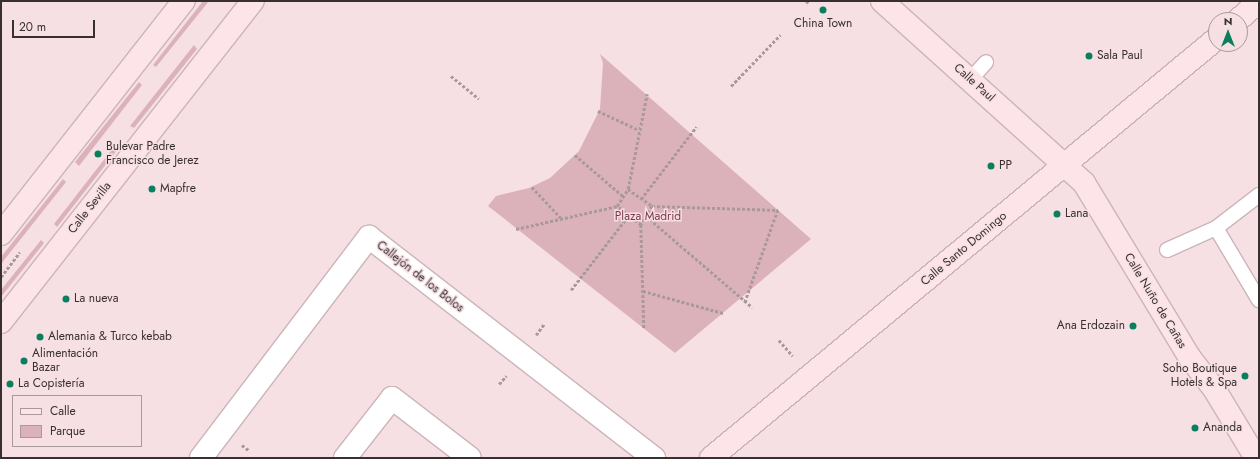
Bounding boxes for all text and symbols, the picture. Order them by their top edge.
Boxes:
marker: China Town [818,5,828,15]
scale bar [14,12,97,38]
north arrow [1208,12,1248,52]
text: N [1224,13,1232,29]
place label: China Town [794,17,852,31]
text: 20 m [19,18,46,36]
place label: Sala Paul [1097,49,1143,63]
marker: Sala Paul [1084,51,1094,61]
street label: Calle Paul [950,61,998,105]
place label: Bulevar Padre Francisco de Jerez [106,140,199,168]
marker: Bulevar Padre Francisco de Jerez [93,149,103,159]
place label: PP [999,159,1012,173]
marker: PP [986,161,996,171]
street label: Calle Sevilla [65,179,115,237]
place label: Mapfre [160,182,196,196]
marker: Mapfre [147,184,157,194]
place label: Lana [1065,207,1088,221]
street label: Calle Santo Domingo [918,209,1010,289]
marker: Lana [1052,209,1062,219]
park label: Plaza Madrid [615,210,681,224]
street label: Callejón de los Bolos [373,238,467,316]
street label: Calle Nuño de Cañas [1121,251,1189,351]
place label: La nueva [74,292,118,306]
marker: La nueva [61,294,71,304]
place label: Ana Erdozain [1057,319,1125,333]
marker: Ana Erdozain [1128,321,1138,331]
place label: Alemania & Turco kebab [48,330,172,344]
marker: Alemania & Turco kebab [35,332,45,342]
place label: Alimentación Bazar [32,347,98,375]
marker: Alimentación Bazar [19,356,29,366]
place label: Soho Boutique Hotels & Spa [1163,362,1237,390]
marker: Soho Boutique Hotels & Spa [1240,371,1250,381]
place label: La Copistería [18,377,84,391]
marker: La Copistería [5,379,15,389]
legend [12,395,142,447]
text: Calle [50,402,76,420]
place label: Ananda [1203,421,1242,435]
text: Parque [50,422,85,440]
marker: Ananda [1190,423,1200,433]

